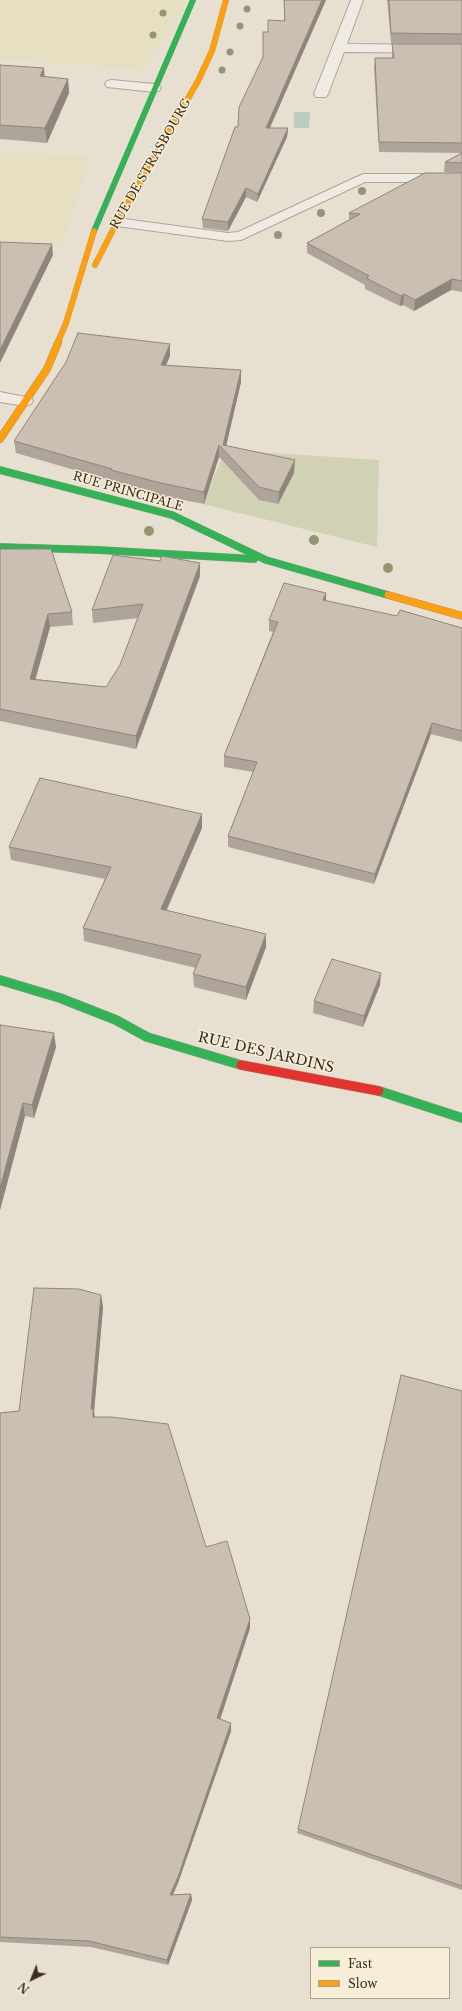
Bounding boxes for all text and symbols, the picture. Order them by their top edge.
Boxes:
street label: RUE DE STRASBOURG [108,96,194,232]
street label: RUE PRINCIPALE [71,469,185,515]
street label: RUE DES JARDINS [196,1029,336,1077]
legend [310,1947,450,1999]
text: Fast [348,1956,372,1971]
north arrow [12,1959,52,1999]
text: Slow [348,1976,377,1991]
text: N [15,1979,32,1996]

